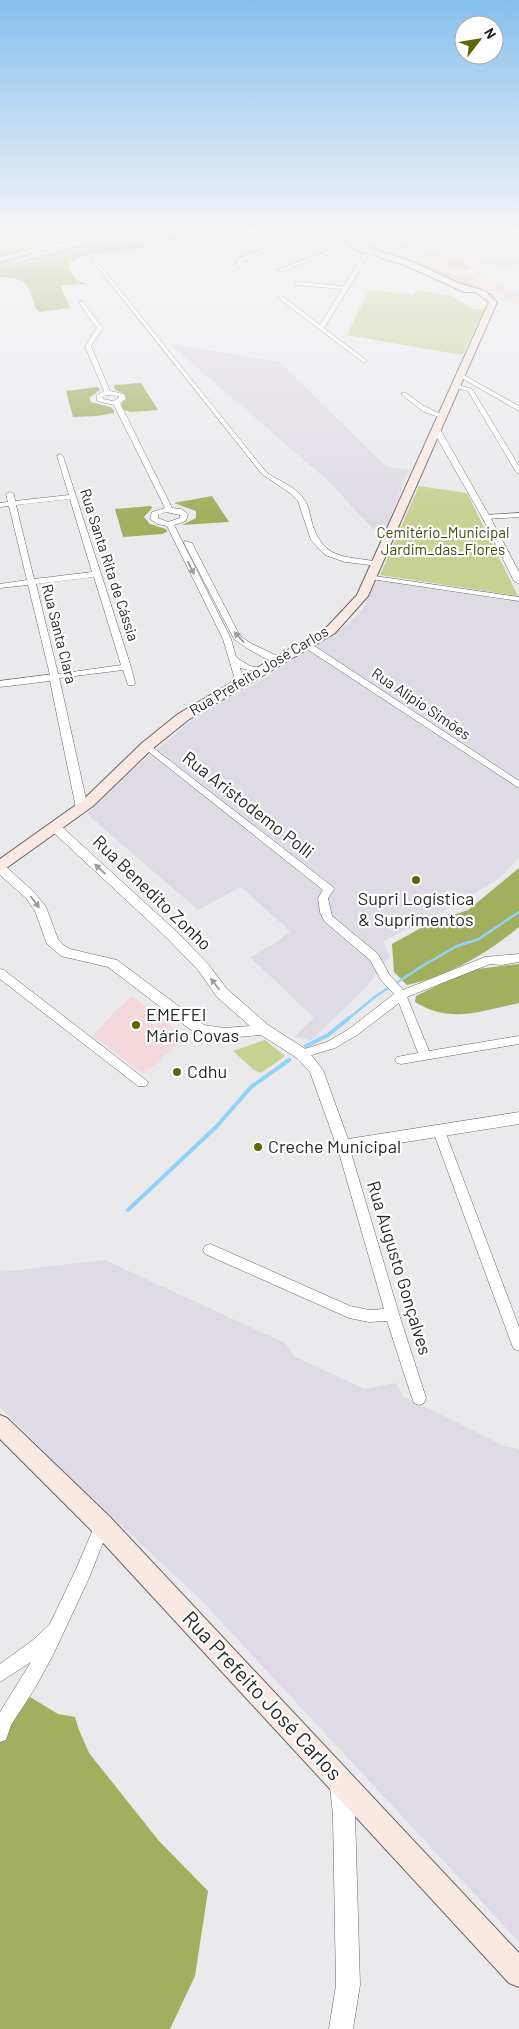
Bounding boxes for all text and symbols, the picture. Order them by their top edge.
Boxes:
north arrow [454,15,504,65]
text: N [481,25,500,41]
street label: Rua Santa Rita de Cássia [77,486,143,643]
park label: Cemitério_Municipal Jardim_das_Flores [377,523,509,558]
one-way arrow [187,561,195,575]
street label: Rua Santa Clara [39,582,81,685]
street label: Rua Prefeito José Carlos [186,622,331,719]
one-way arrow [233,631,245,643]
street label: Rua Alipio Simões [369,663,474,743]
street label: Rua Aristodemo Polli [178,746,319,862]
street label: Rua Benedito Zonho [89,830,217,955]
one-way arrow [95,863,107,875]
marker: Supri Logística & Suprimentos [410,874,422,886]
place label: Supri Logística & Suprimentos [358,887,474,930]
one-way arrow [29,895,40,908]
one-way arrow [210,977,220,991]
place label: EMEFEI Mário Covas [146,1003,239,1046]
marker: EMEFEI Mário Covas [130,1019,142,1031]
place label: Cdhu [187,1060,227,1082]
marker: Cdhu [171,1066,183,1078]
place label: Creche Municipal [268,1135,401,1157]
marker: Creche Municipal [252,1141,264,1153]
street label: Rua Augusto Gonçalves [363,1178,437,1358]
street label: Rua Prefeito José Carlos [178,1605,348,1785]

